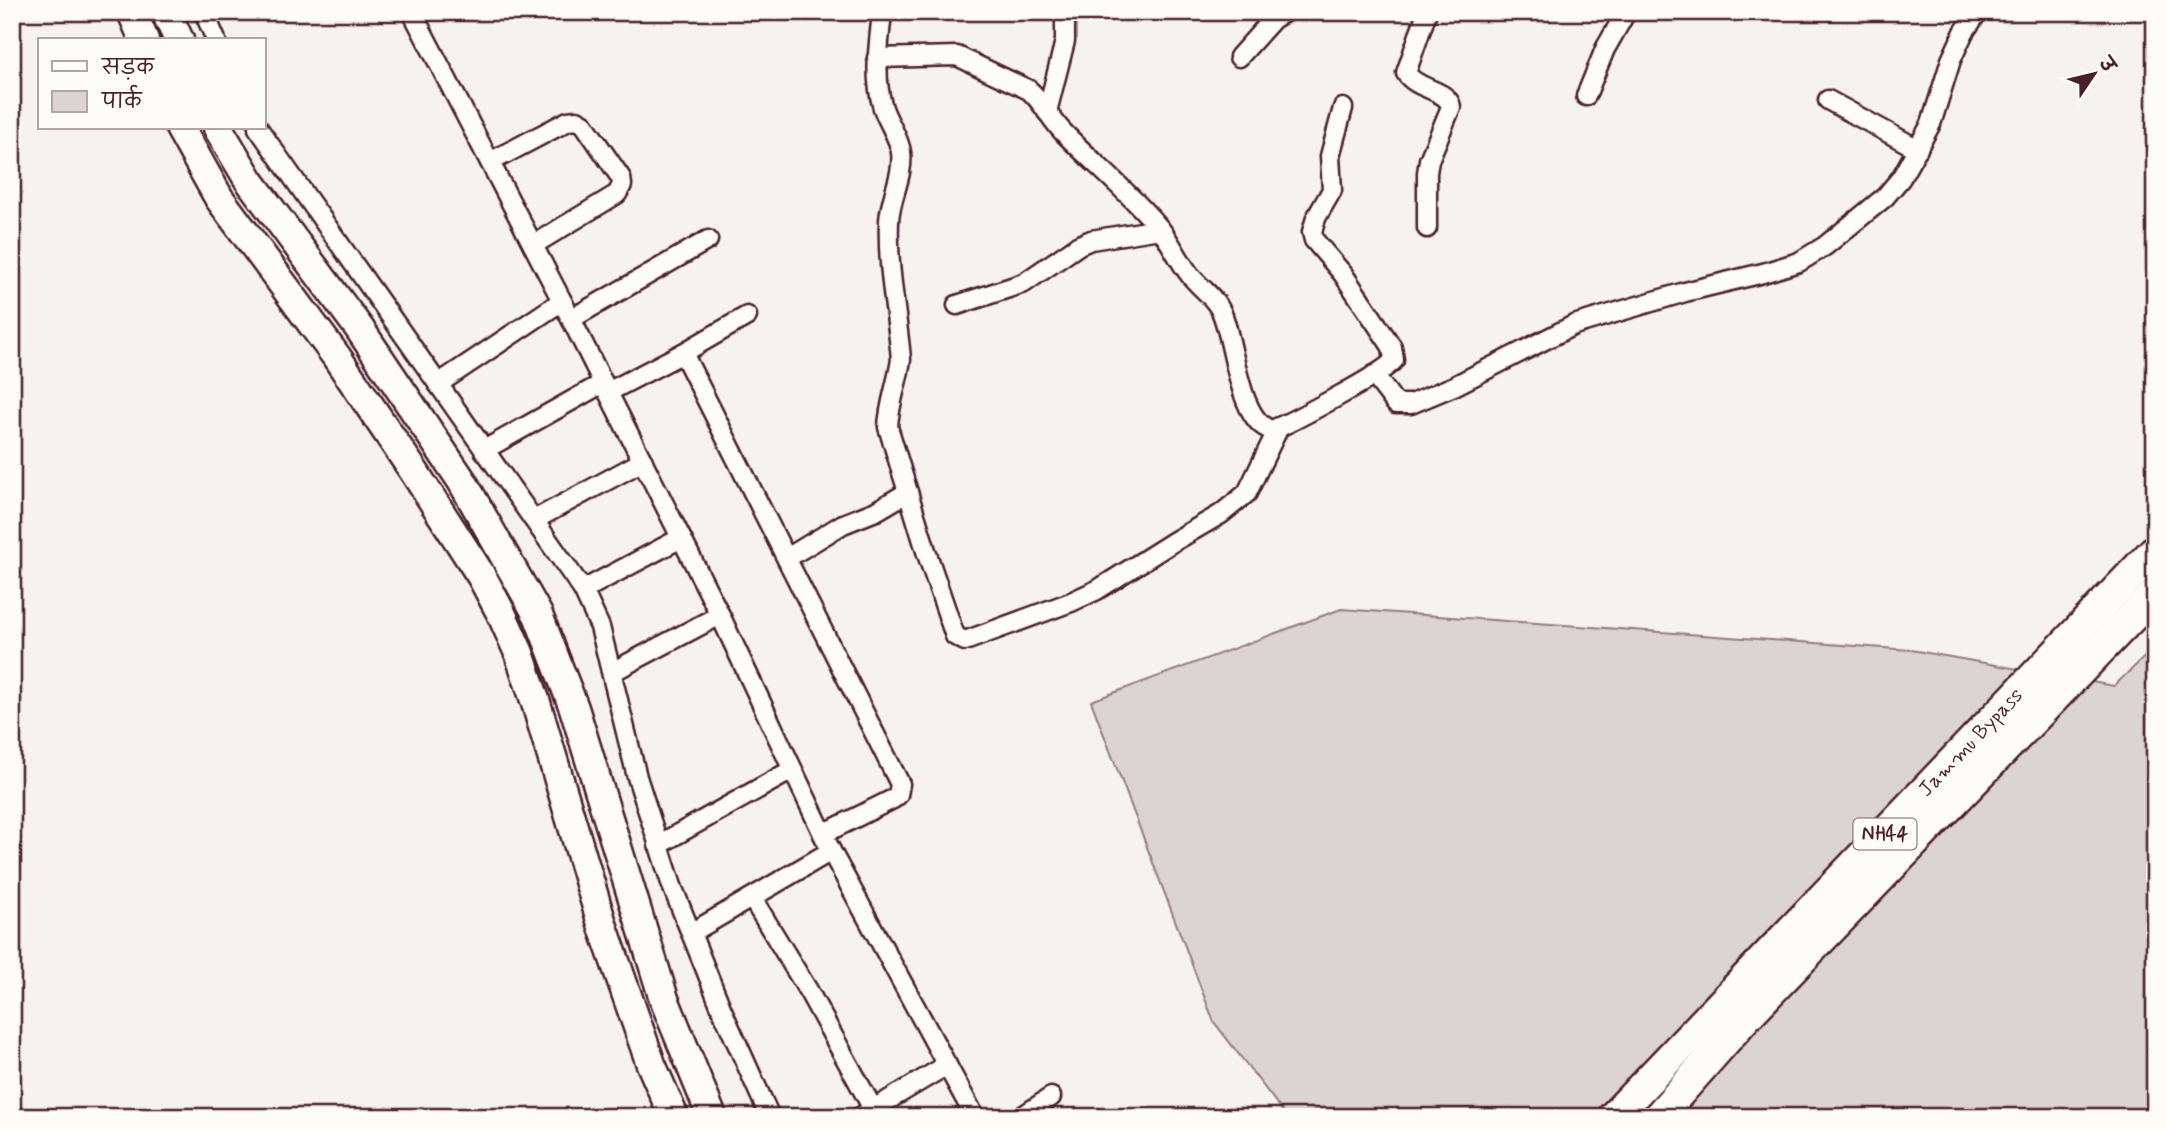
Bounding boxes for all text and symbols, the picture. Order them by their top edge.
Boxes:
legend [38,38,266,130]
north arrow [2058,38,2128,108]
text: उ [2092,51,2122,79]
text: सड़क [101,54,155,82]
text: पार्क [101,84,143,116]
street label: Jammu Bypass [1912,682,2030,803]
road number: NH44 [1854,818,1916,849]

